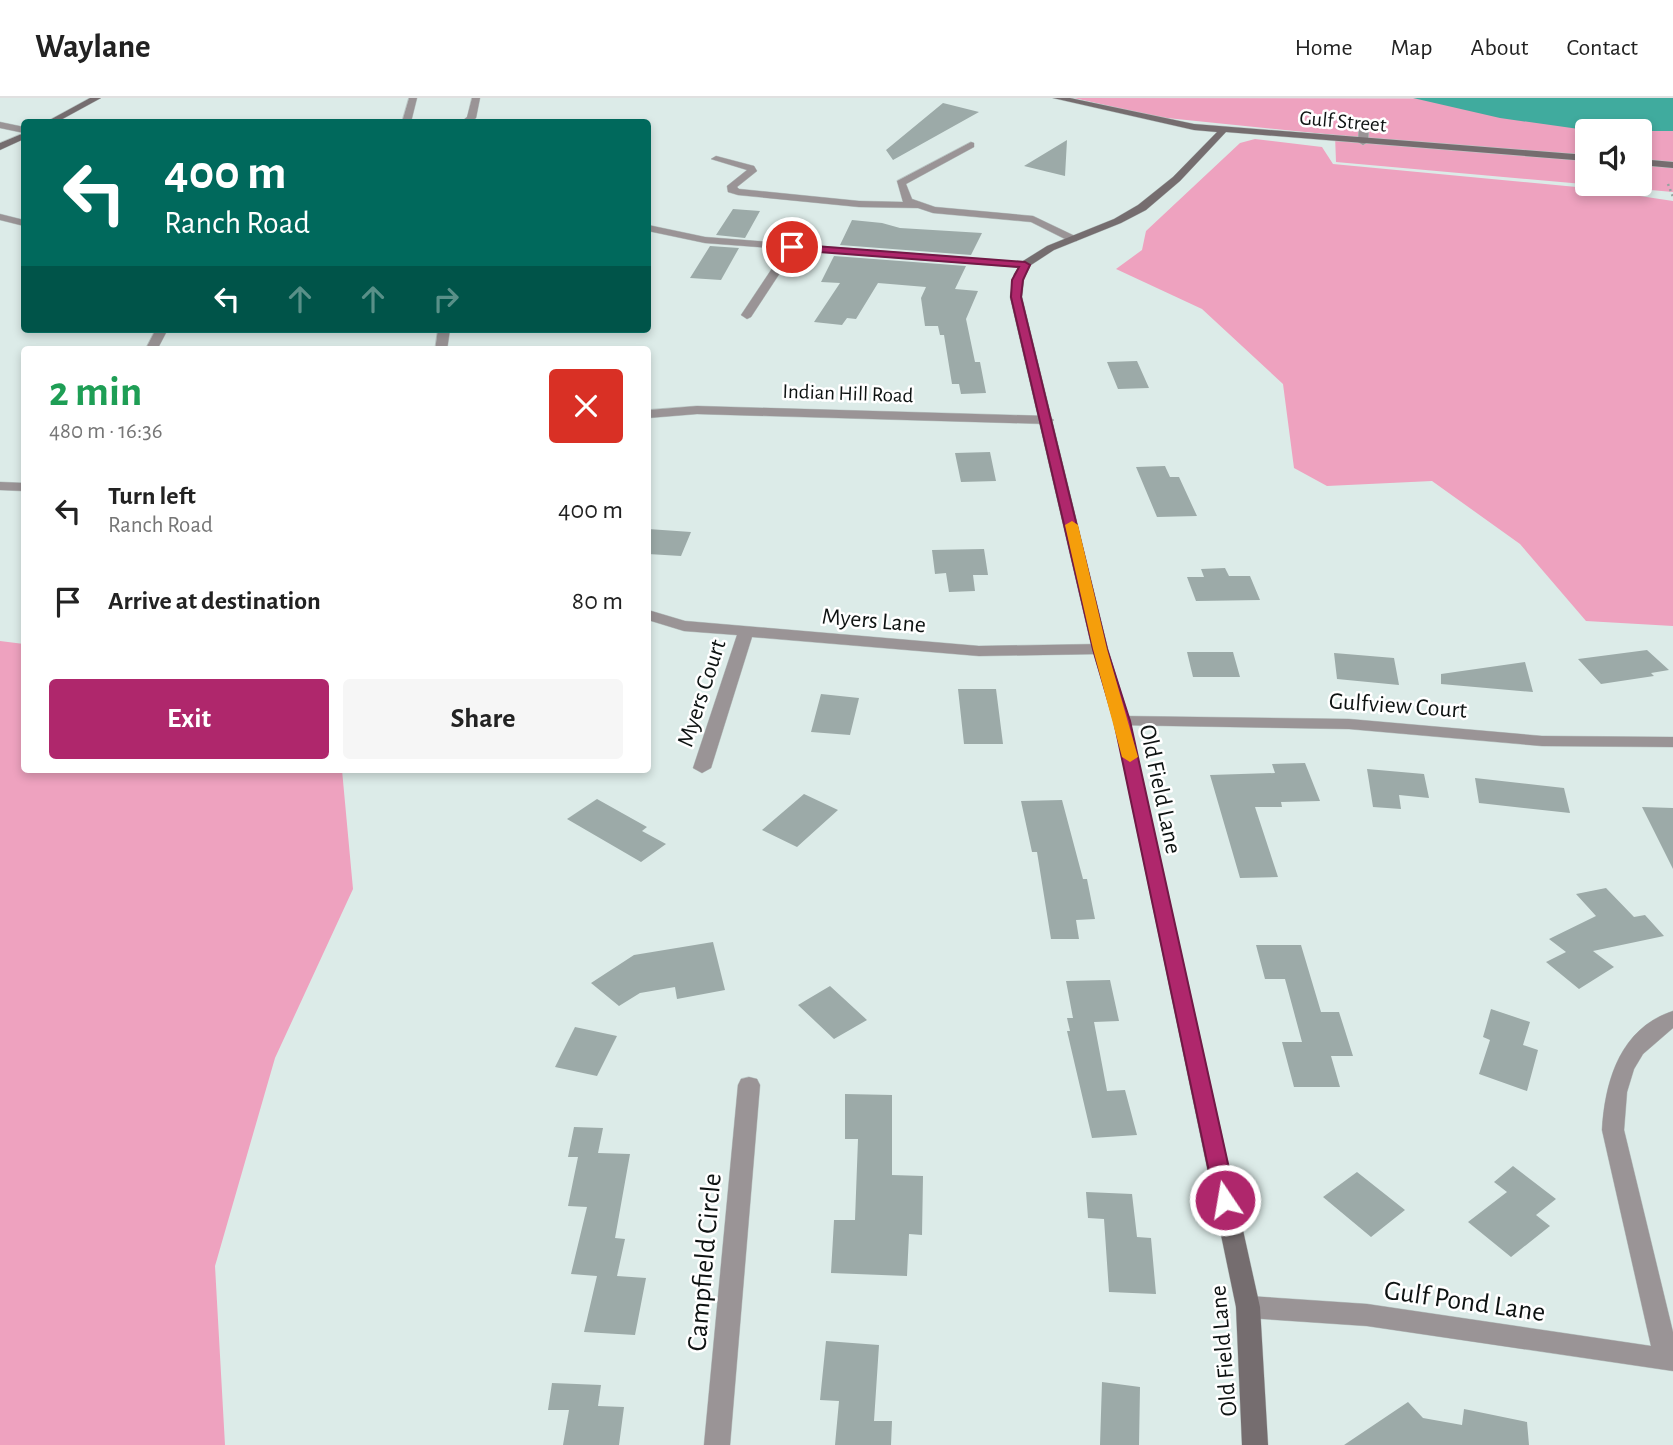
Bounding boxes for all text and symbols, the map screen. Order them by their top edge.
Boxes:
text: Waylane [35,31,151,64]
text: Home [1295,36,1353,60]
text: Map [1391,36,1433,60]
text: About [1471,36,1528,60]
text: Contact [1566,36,1638,60]
street label: Gulf Street [1299,107,1388,136]
map controls [1575,119,1652,196]
button: sound [1575,119,1652,196]
icon: left [49,147,140,238]
text: 400 m [164,149,287,198]
text: Ranch Road [164,207,310,239]
pin [762,217,822,277]
icon: arrive [773,228,811,266]
icon: left [208,280,246,318]
icon: ahead [281,280,319,318]
icon: ahead [354,280,392,318]
icon: right [427,280,465,318]
button: close [549,369,623,443]
text: 2 min [49,371,142,413]
street label: Indian Hill Road [782,381,914,406]
text: 480 m · 16:36 [49,420,162,443]
text: Turn left [108,483,196,509]
icon: left [49,492,87,530]
text: 400 m [558,497,623,523]
text: Ranch Road [108,514,213,537]
icon: arrive [49,583,87,621]
text: Arrive at destination [108,588,321,614]
text: 80 m [572,588,623,614]
street label: Myers Lane [821,604,927,637]
street label: Myers Court [673,636,731,750]
button: Exit [49,679,329,759]
button: Share [343,679,623,759]
street label: Gulfview Court [1328,689,1468,723]
street label: Old Field Lane [1135,722,1185,856]
position arrow [1188,1163,1262,1237]
street label: Campfield Circle [683,1172,727,1352]
street label: Gulf Pond Lane [1382,1277,1547,1327]
street label: Old Field Lane [1206,1284,1242,1417]

